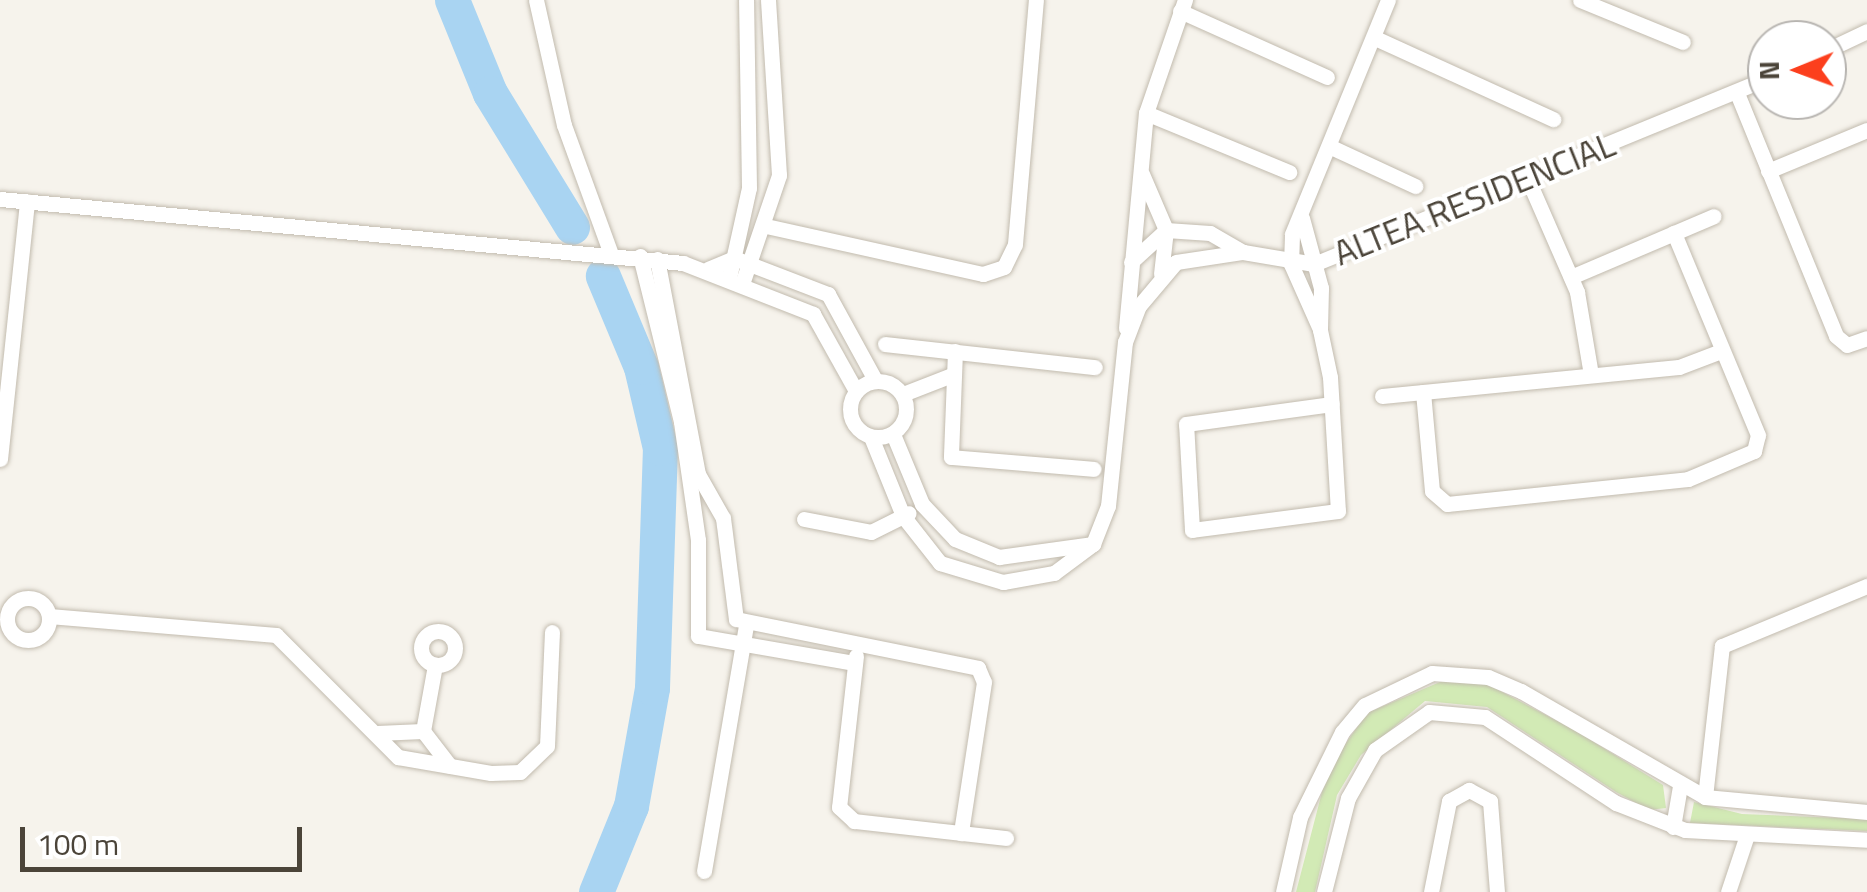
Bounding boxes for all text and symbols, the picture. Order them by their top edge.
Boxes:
north arrow [1747,20,1847,120]
text: N [1747,60,1790,81]
street label: ALTEA RESIDENCIAL [1327,122,1621,274]
scale bar [25,807,308,869]
text: 100 m [37,821,119,867]

